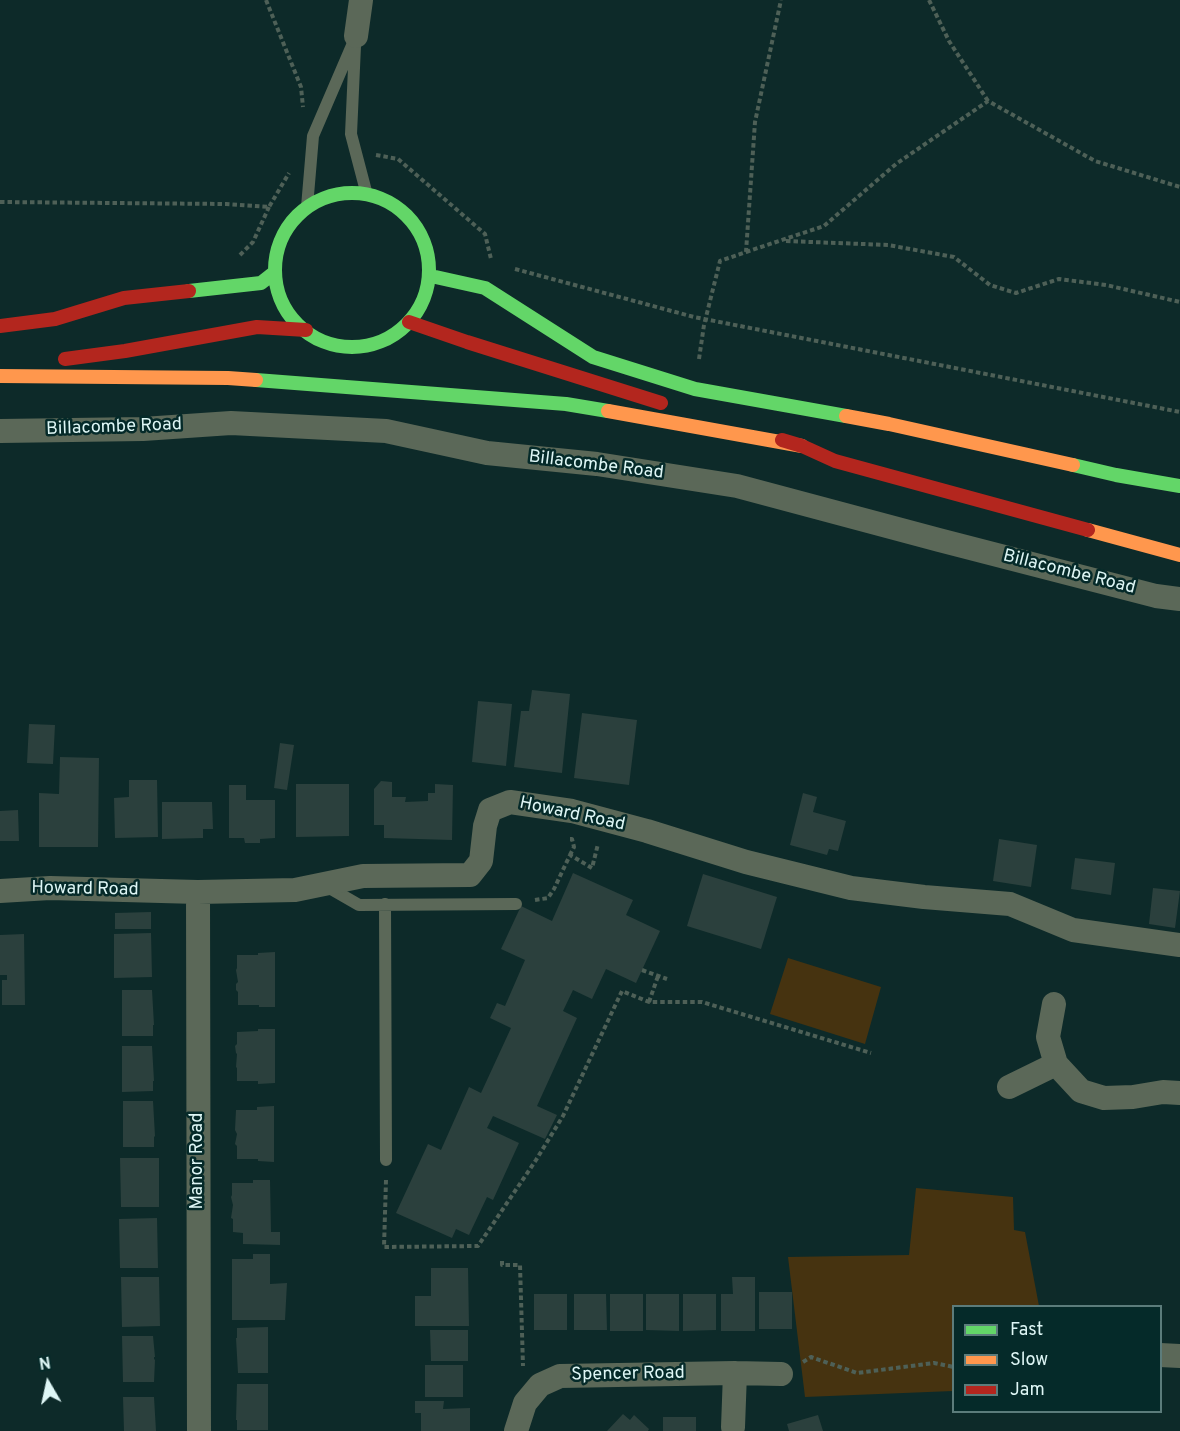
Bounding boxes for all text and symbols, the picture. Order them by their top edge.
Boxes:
street label: Billacombe Road [46,415,182,441]
street label: Billacombe Road [527,447,665,485]
street label: Billacombe Road [1000,546,1138,600]
street label: Howard Road [517,793,627,837]
street label: Howard Road [31,878,139,902]
street label: Manor Road [187,1113,209,1209]
legend [952,1305,1162,1413]
text: Fast [1010,1319,1043,1342]
text: Slow [1010,1349,1048,1372]
north arrow [18,1353,78,1413]
text: N [38,1354,52,1376]
street label: Spencer Road [571,1363,685,1387]
text: Jam [1010,1379,1045,1402]

